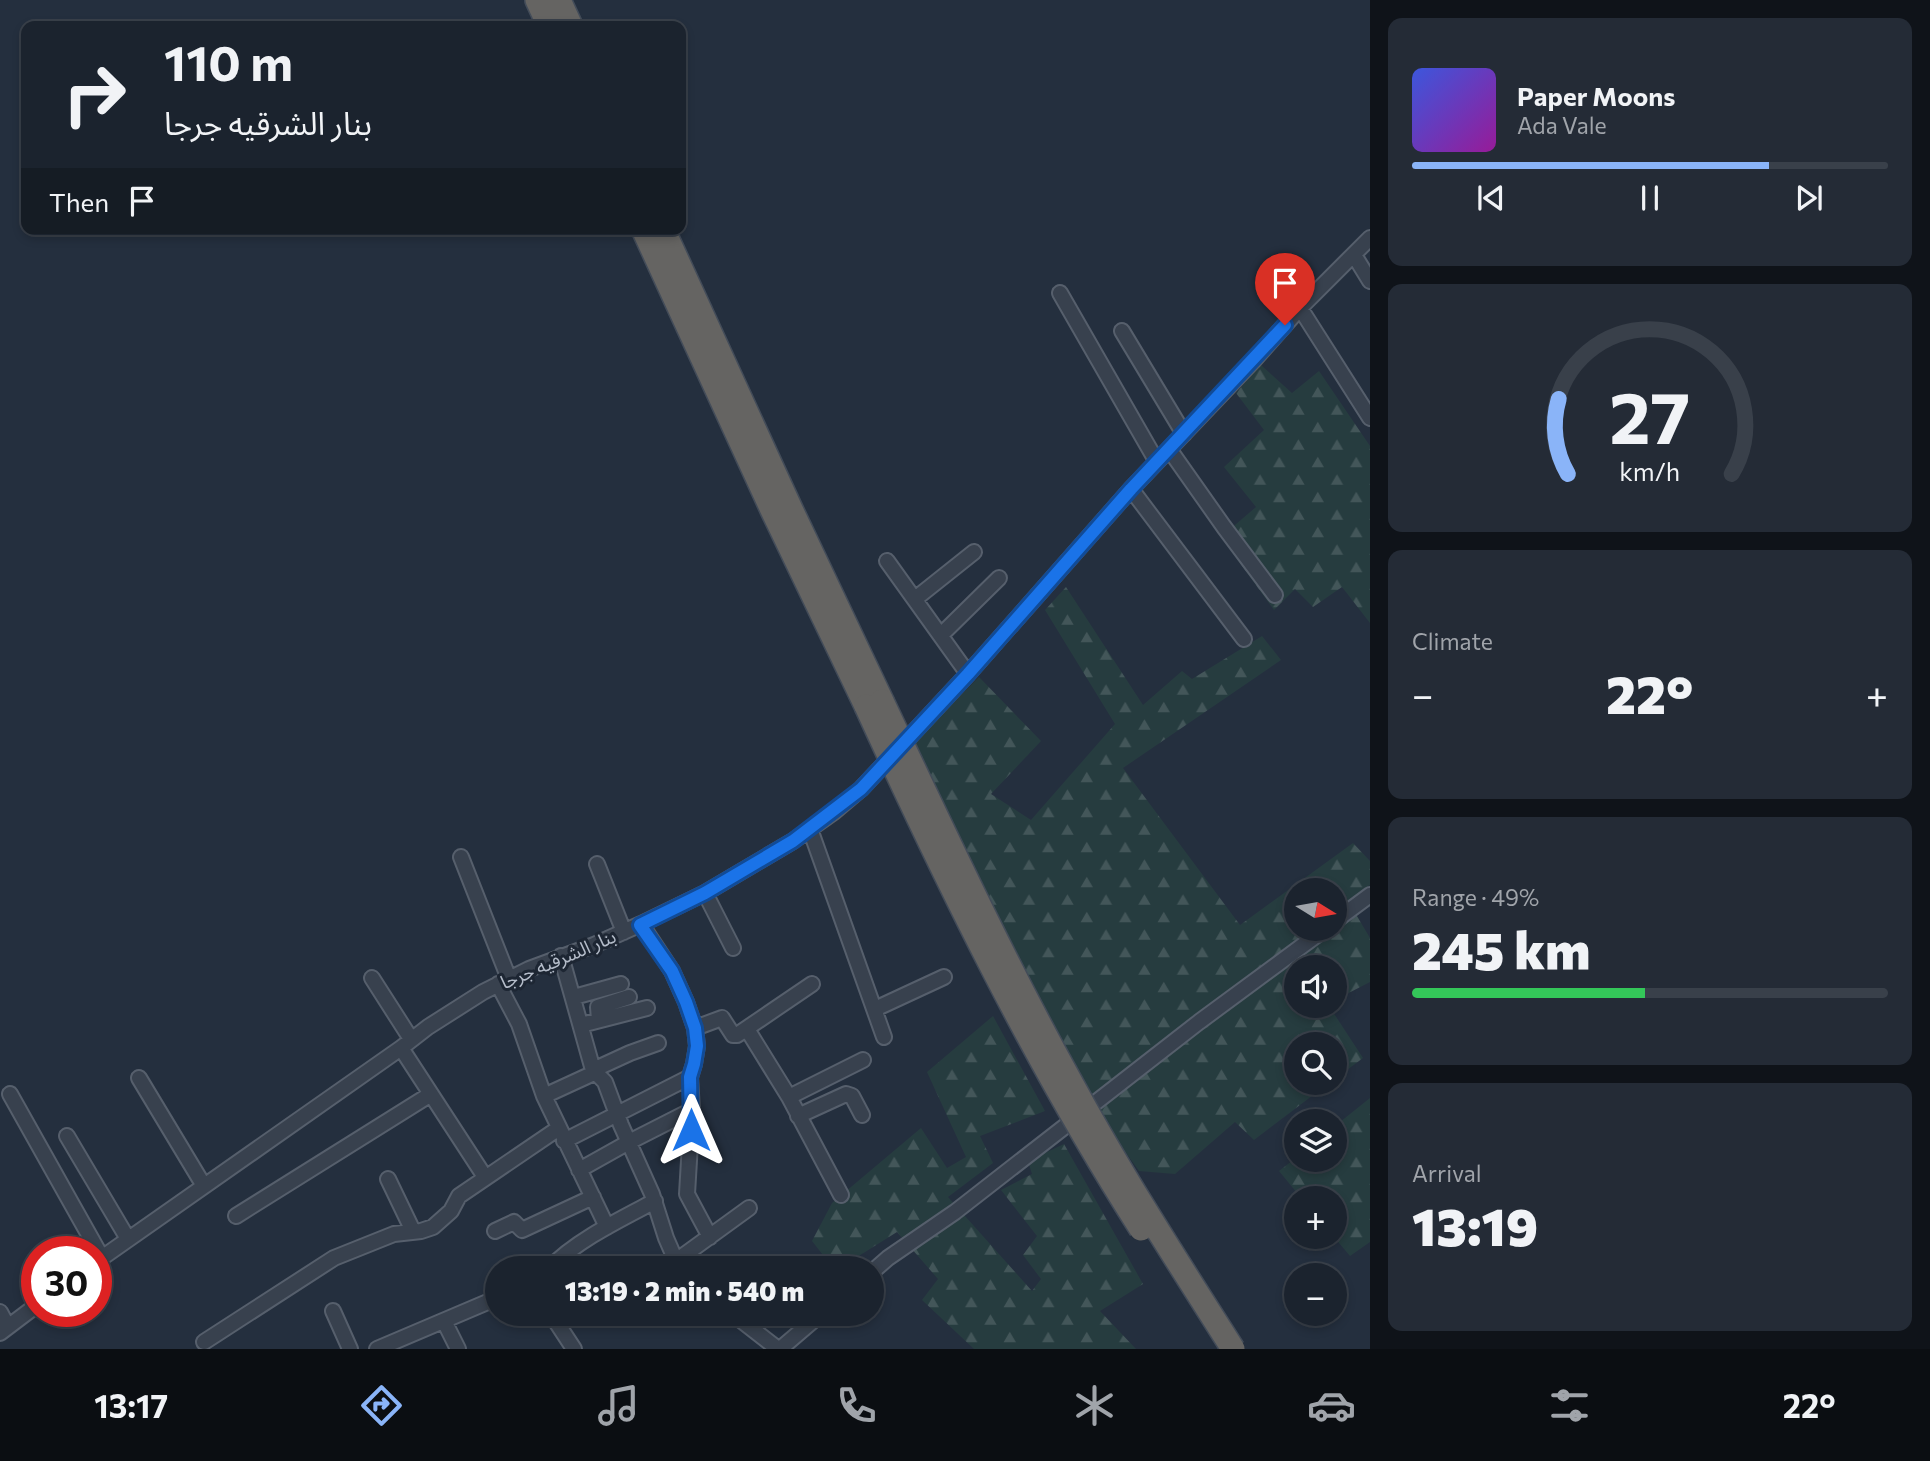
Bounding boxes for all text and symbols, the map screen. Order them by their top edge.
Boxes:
text: 110 m [164,31,293,91]
icon: right [49,49,140,140]
text: Paper Moons [1517,80,1675,111]
text: بنار الشرقيه جرجا [164,102,372,142]
text: Ada Vale [1517,111,1607,139]
icon: previous [1472,179,1510,217]
icon: pause [1631,179,1669,217]
icon: next [1790,179,1828,217]
icon: arrive [123,182,161,220]
text: Then [49,186,109,217]
pin [1255,253,1315,325]
icon: arrive [1266,264,1304,302]
text: 27 [1610,371,1690,460]
text: km/h [1620,456,1680,486]
text: Climate [1412,627,1493,655]
text: 22° [1606,661,1693,725]
text: − [1412,670,1434,717]
text: + [1866,670,1888,717]
north arrow [1284,878,1348,942]
map controls [1284,878,1347,1326]
text: Range · 49% [1412,883,1539,911]
text: 245 km [1412,917,1590,981]
street label: بنار الشرقيه جرجا [496,924,620,994]
button: sound [1284,955,1347,1018]
button: search [1284,1032,1347,1095]
position arrow [654,1093,728,1167]
button: layers [1284,1109,1347,1172]
text: Arrival [1412,1159,1482,1187]
button: + [1284,1186,1347,1249]
text: 13:19 [1412,1193,1538,1257]
speed limit sign: 30 [21,1236,112,1327]
button: − [1284,1263,1347,1326]
text: 13:19 · 2 min · 540 m [565,1275,804,1306]
icon: directions [357,1381,406,1430]
icon: music [594,1381,643,1430]
icon: phone [832,1381,881,1430]
icon: climate [1070,1381,1119,1430]
icon: car [1307,1381,1356,1430]
icon: filters [1545,1381,1594,1430]
text: 13:17 [94,1385,168,1425]
text: 22° [1783,1385,1836,1425]

